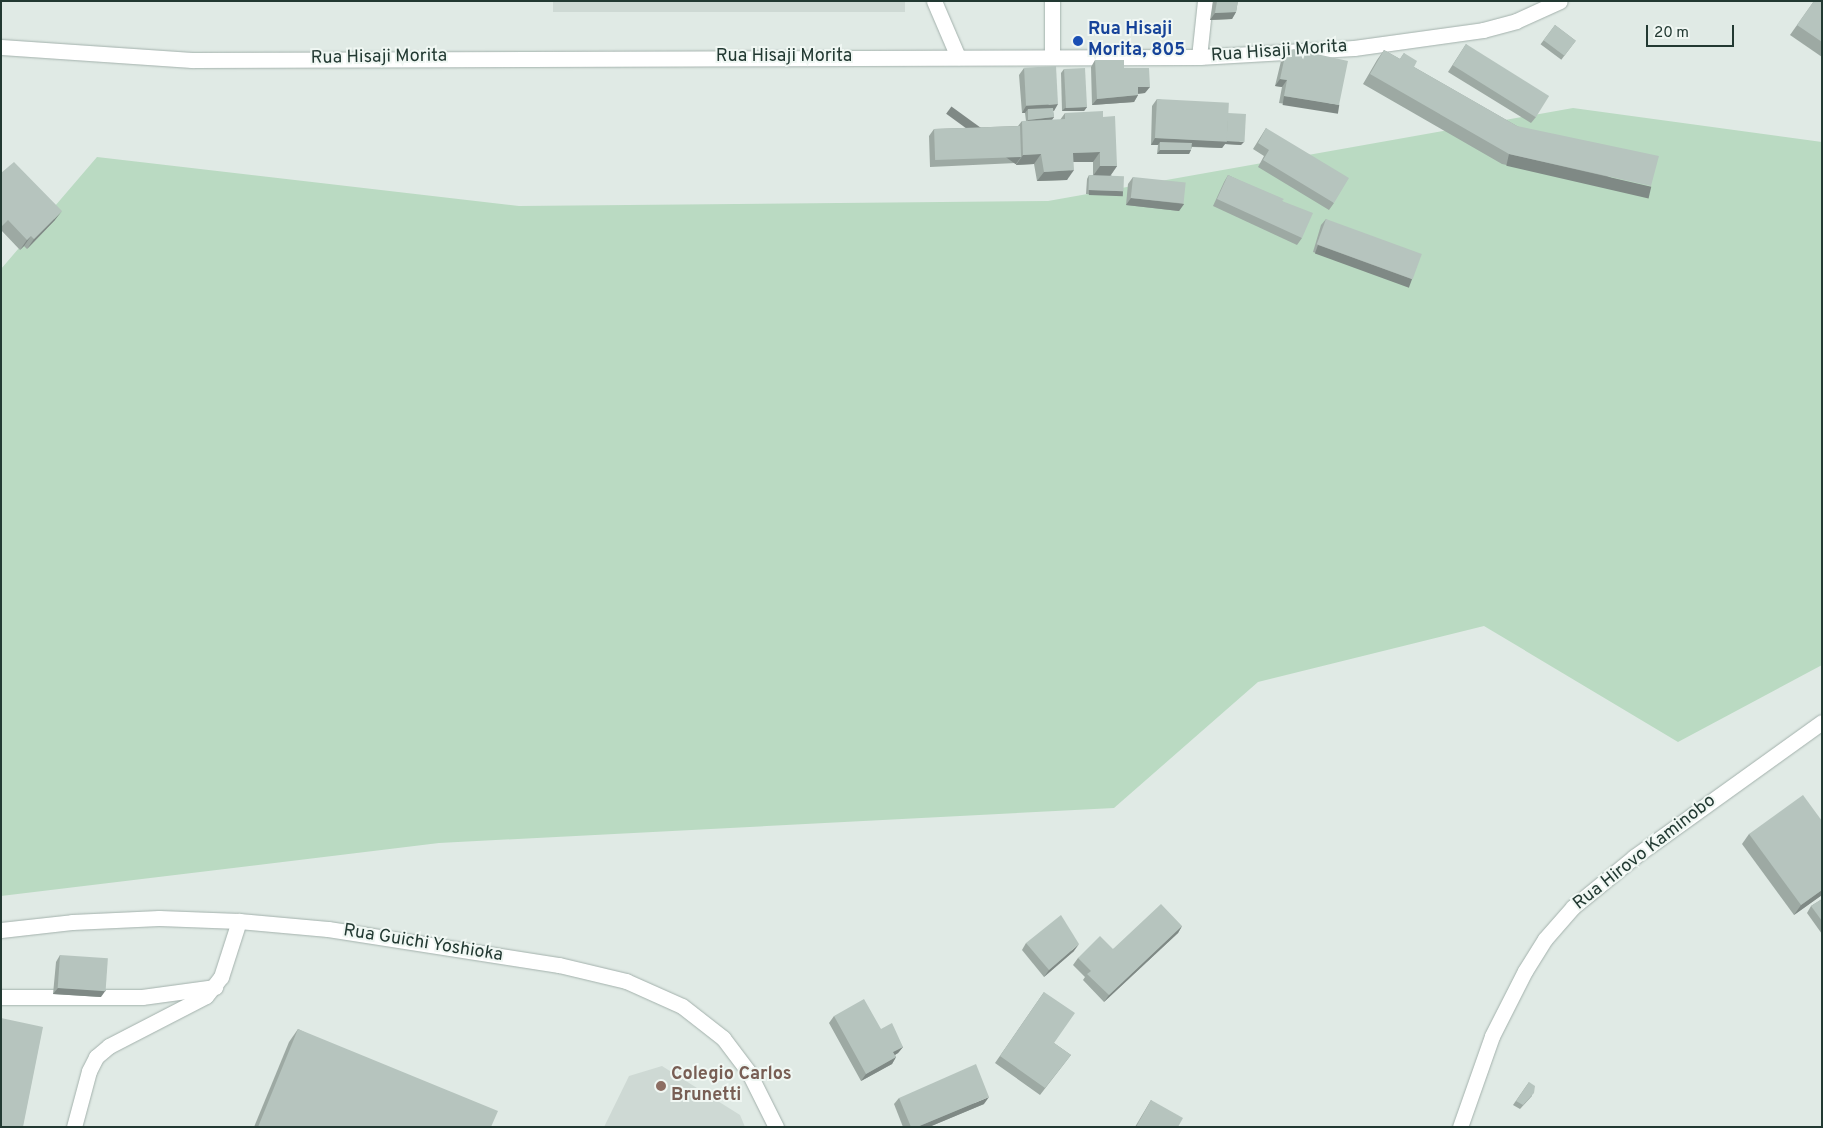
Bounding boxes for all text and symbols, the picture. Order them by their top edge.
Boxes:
scale bar [1648,15,1736,47]
place label: Rua Hisaji Morita, 805 [1088,20,1185,62]
text: 20 m [1654,24,1689,43]
marker: Rua Hisaji Morita, 805 [1072,35,1084,47]
street label: Rua Hisaji Morita [1210,36,1348,68]
street label: Rua Hisaji Morita [311,46,447,70]
street label: Rua Hisaji Morita [716,46,852,68]
street label: Rua Hirovo Kaminobo [1569,791,1721,915]
street label: Rua Guichi Yoshioka [341,921,505,967]
place label: Colegio Carlos Brunetti [671,1065,792,1108]
marker: Colegio Carlos Brunetti [655,1080,667,1092]

